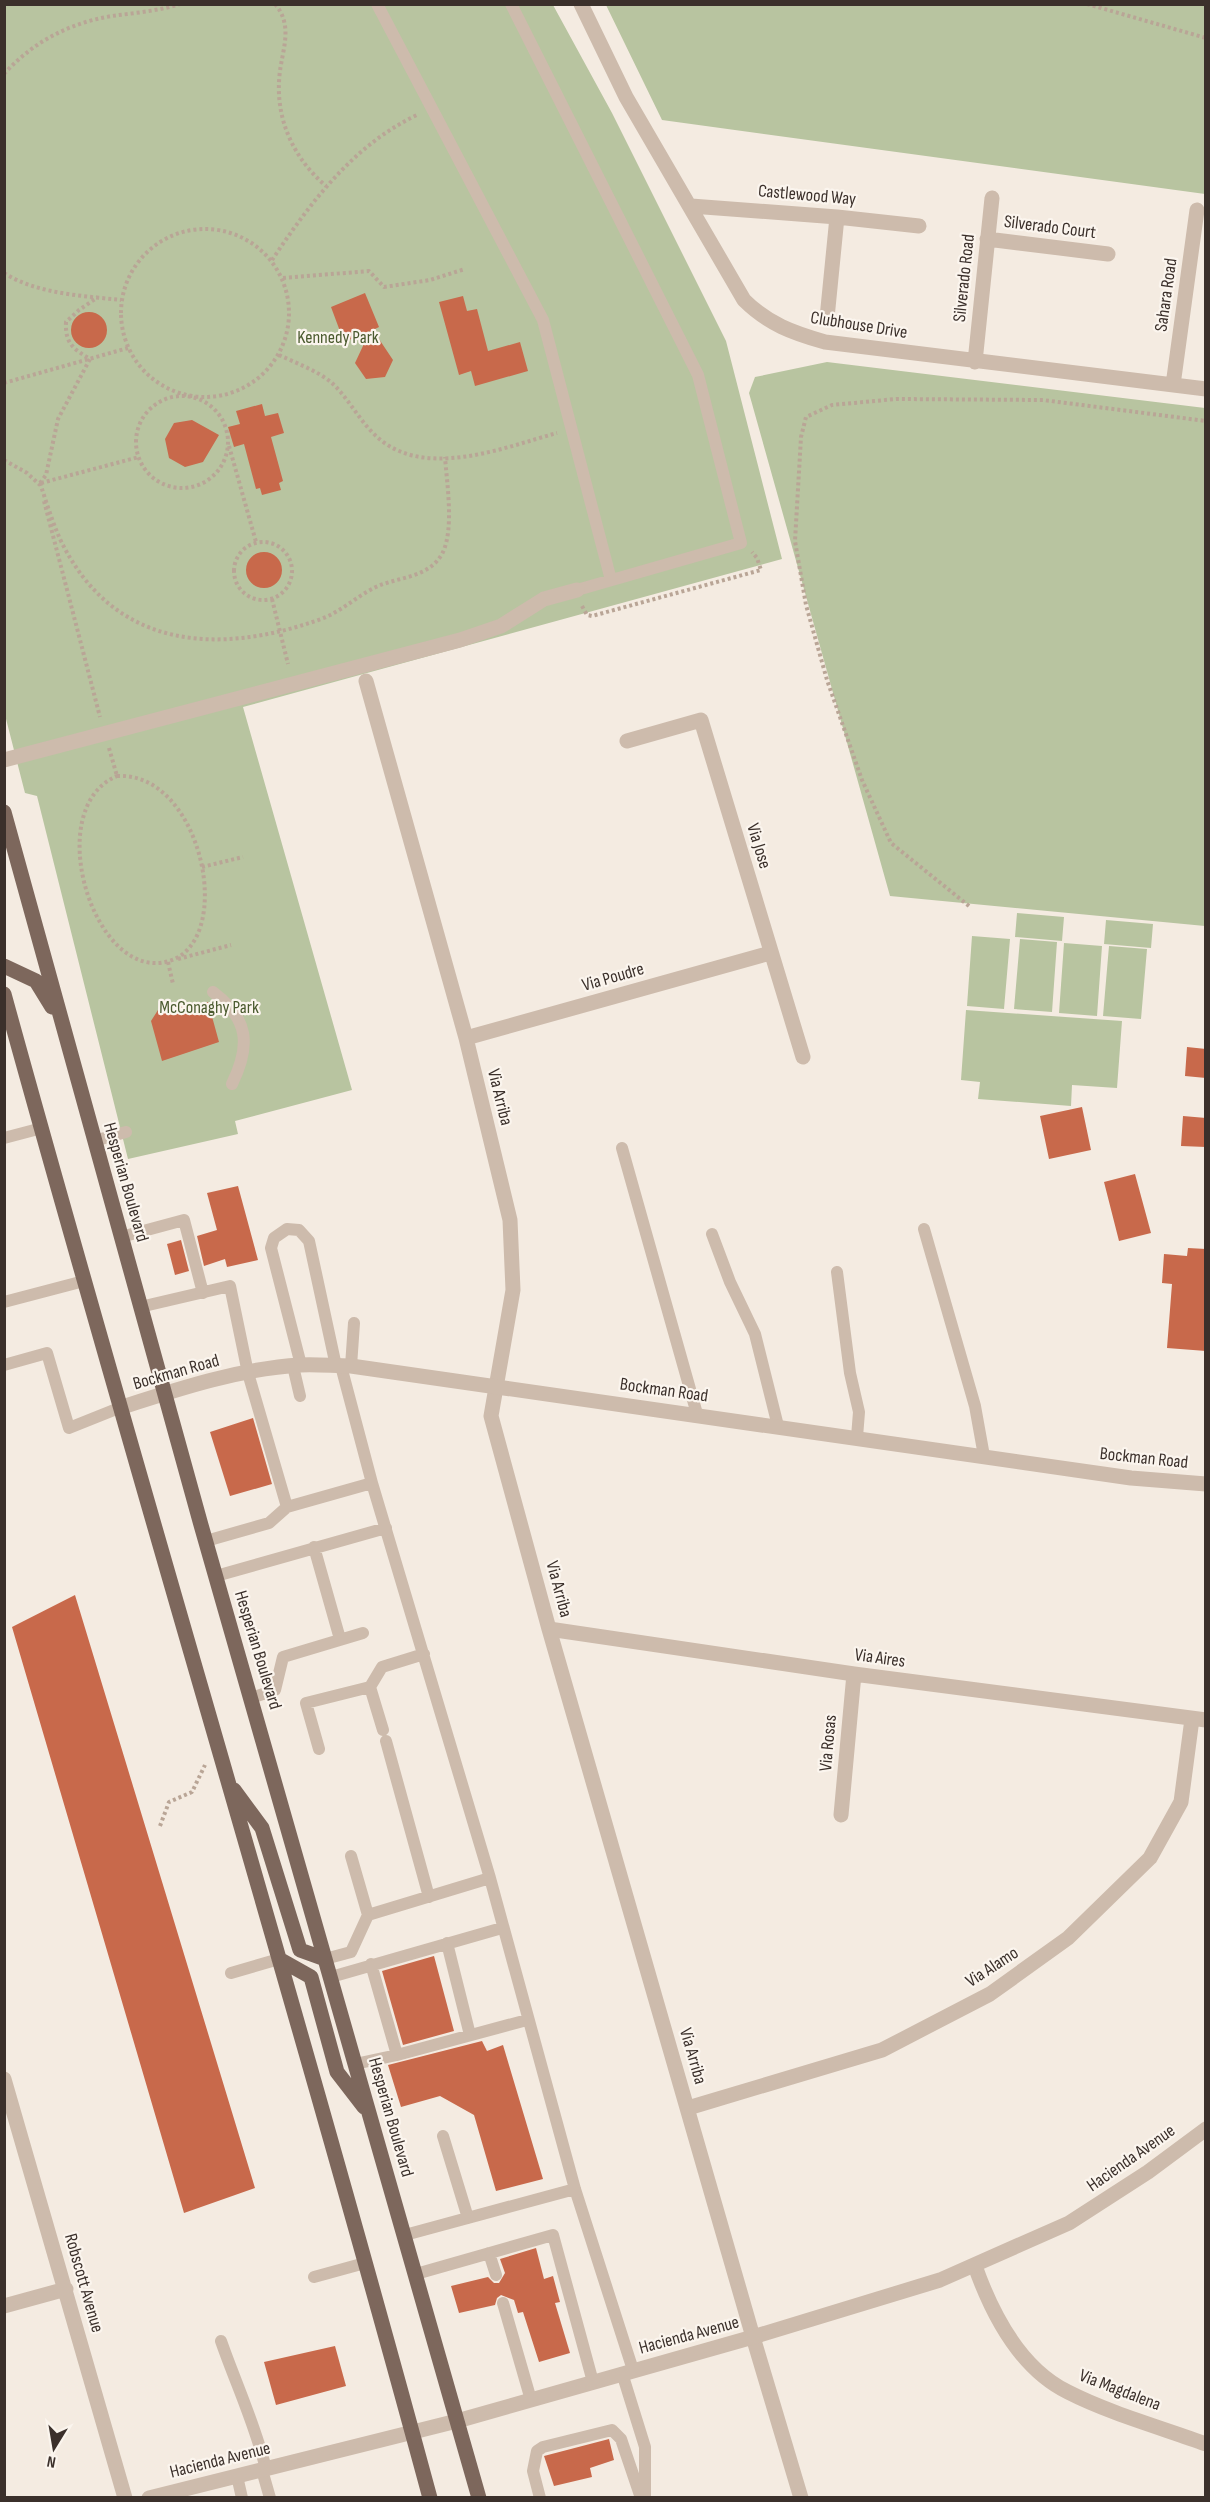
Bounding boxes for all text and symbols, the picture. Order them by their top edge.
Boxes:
street label: Castlewood Way [757,180,857,210]
street label: Silverado Court [1003,211,1098,243]
street label: Silverado Road [949,233,979,323]
street label: Sahara Road [1150,257,1182,333]
street label: Clubhouse Drive [809,307,909,343]
park label: Kennedy Park [297,327,379,348]
street label: Via Jose [742,821,776,871]
street label: Via Poudre [580,958,646,996]
park label: McConaghy Park [159,997,259,1018]
street label: Via Arriba [483,1067,517,1127]
street label: Hesperian Boulevard [99,1120,153,1244]
street label: Bockman Road [131,1350,221,1394]
street label: Bockman Road [619,1373,709,1407]
street label: Bockman Road [1099,1443,1189,1473]
street label: Via Arriba [541,1559,577,1619]
street label: Hesperian Boulevard [230,1588,286,1712]
street label: Via Aires [853,1644,907,1672]
street label: Via Rosas [815,1714,841,1772]
street label: Via Alamo [962,1942,1022,1992]
street label: Via Arriba [675,2026,711,2087]
street label: Hesperian Boulevard [364,2055,418,2179]
street label: Hacienda Avenue [1083,2120,1179,2196]
street label: Robscott Avenue [60,2231,108,2335]
street label: Hacienda Avenue [637,2312,741,2358]
street label: Via Magdalena [1076,2365,1164,2415]
north arrow [24,2418,84,2478]
street label: Hacienda Avenue [168,2437,272,2483]
text: N [45,2451,57,2471]

